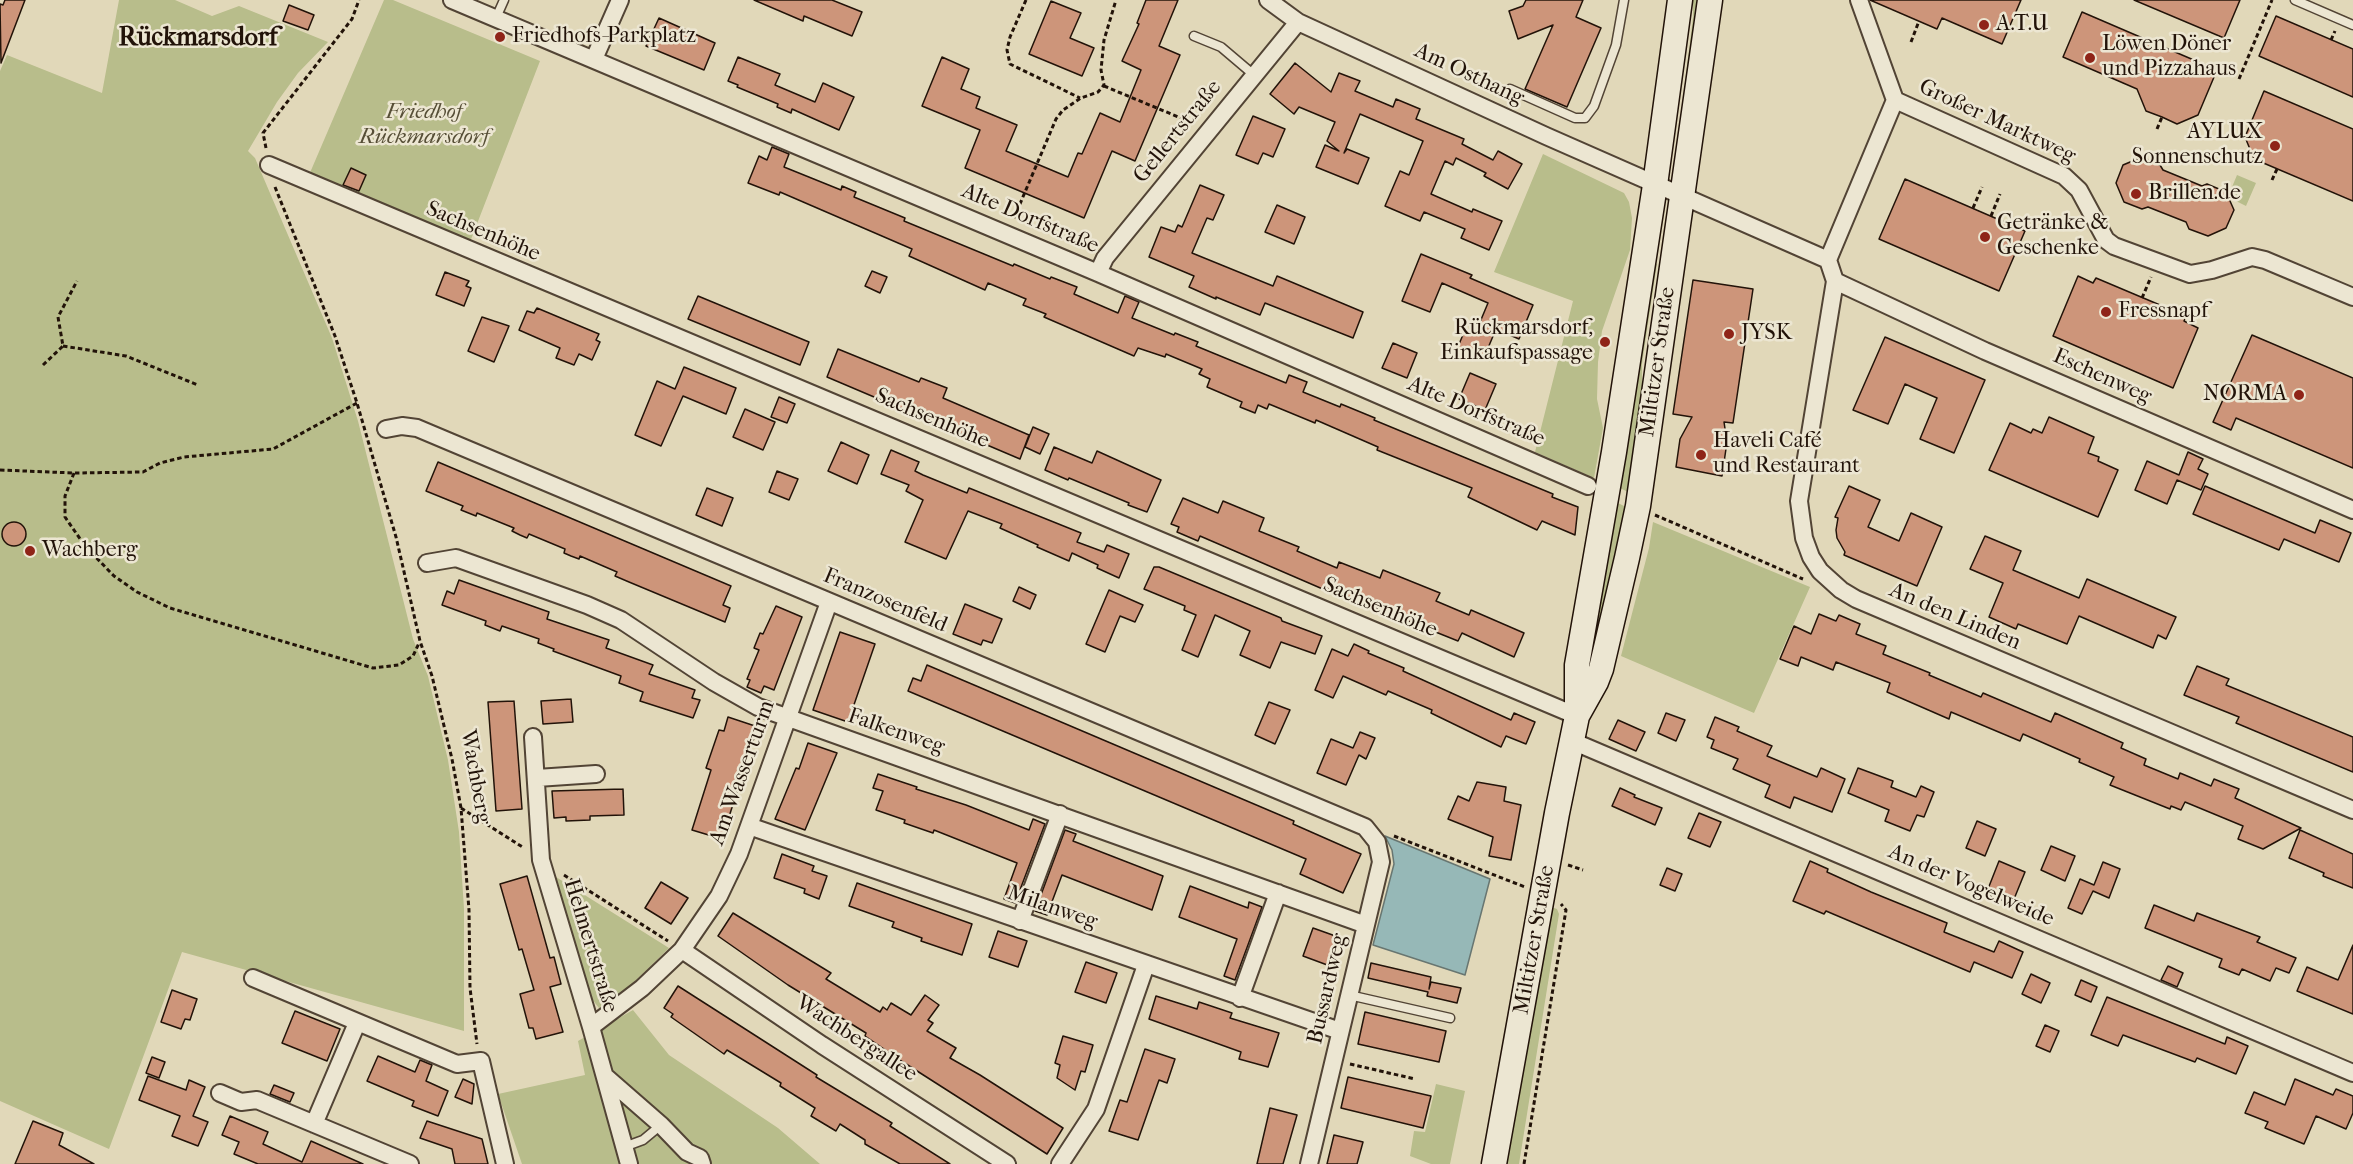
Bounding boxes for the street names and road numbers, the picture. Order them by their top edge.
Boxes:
street label: Am Osthang [1410,38,1528,112]
street label: Großer Marktweg [1914,74,2080,170]
street label: Gellertstraße [1128,75,1228,189]
street label: Alte Dorfstraße [957,178,1103,260]
street label: Sachsenhöhe [422,196,544,268]
street label: Miltitzer Straße [1634,285,1682,439]
street label: Eschenweg [2049,344,2155,410]
street label: Alte Dorfstraße [1403,371,1549,453]
street label: Sachsenhöhe [871,383,993,455]
street label: Franzosenfeld [819,563,951,639]
street label: Sachsenhöhe [1319,572,1441,644]
street label: An den Linden [1885,577,2025,657]
street label: Am Wasserturm [705,697,781,849]
street label: Falkenweg [844,703,948,761]
street label: Wachberg [454,728,496,826]
street label: An der Vogelweide [1884,839,2058,933]
street label: Miltitzer Straße [1509,863,1561,1017]
street label: Helmertstraße [557,876,623,1016]
street label: Milanweg [1003,880,1101,936]
street label: Bussardweg [1302,931,1354,1047]
street label: Wachbergallee [790,990,922,1088]

